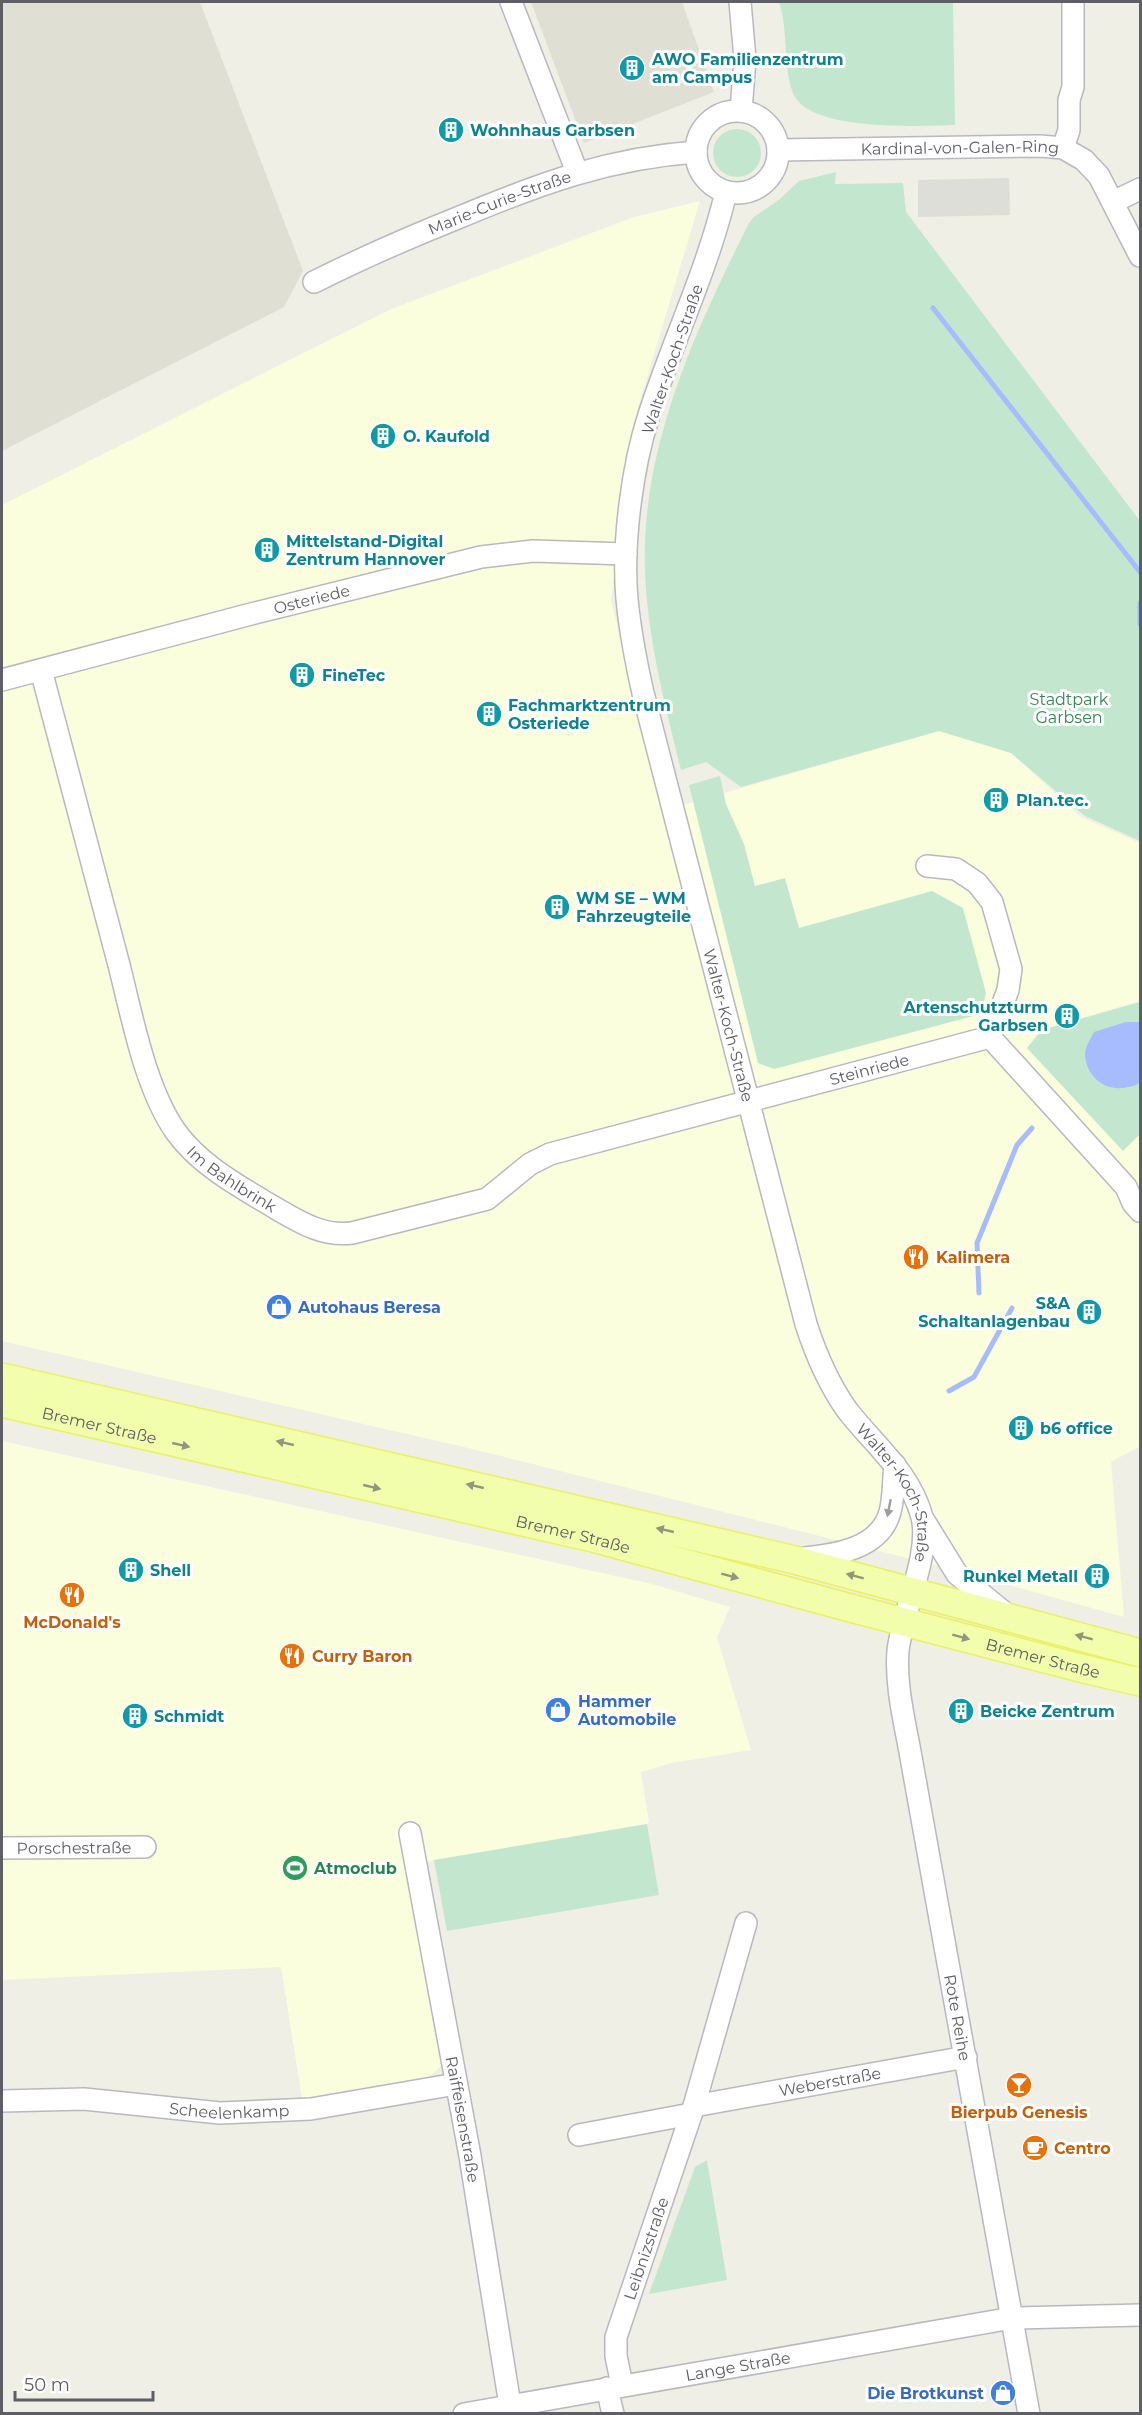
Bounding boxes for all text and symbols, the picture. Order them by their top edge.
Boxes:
place label: AWO Familienzentrum am Campus [651,50,844,87]
building icon: AWO Familienzentrum am Campus [617,53,647,83]
building icon: Wohnhaus Garbsen [436,115,466,145]
place label: Wohnhaus Garbsen [470,121,635,140]
street label: Kardinal-von-Galen-Ring [861,137,1060,159]
street label: Marie-Curie-Straße [425,167,573,239]
street label: Walter-Koch-Straße [638,282,707,437]
building icon: O. Kaufold [368,421,398,451]
place label: O. Kaufold [403,427,490,446]
place label: Mittelstand-Digital Zentrum Hannover [286,532,446,569]
building icon: Mittelstand-Digital Zentrum Hannover [252,535,282,565]
street label: Osteriede [272,581,352,618]
building icon: FineTec [287,660,317,690]
place label: FineTec [322,666,386,685]
park label: Stadtpark Garbsen [1030,690,1109,727]
place label: Fachmarktzentrum Osteriede [508,696,671,733]
building icon: Fachmarktzentrum Osteriede [474,699,504,729]
building icon: Plan.tec. [981,785,1011,815]
place label: Plan.tec. [1016,791,1088,810]
place label: WM SE – WM Fahrzeugteile [576,889,691,926]
building icon: WM SE – WM Fahrzeugteile [542,892,572,922]
street label: Walter-Koch-Straße [699,947,757,1104]
place label: Artenschutzturm Garbsen [903,998,1048,1035]
building icon: Artenschutzturm Garbsen [1052,1001,1082,1031]
street label: Steinriede [827,1050,911,1089]
street label: Im Bahlbrink [183,1142,280,1217]
restaurant icon: Kalimera [901,1242,931,1272]
place label: Kalimera [936,1248,1010,1267]
shop icon: Autohaus Beresa [264,1292,294,1322]
place label: S&A Schaltanlagenbau [918,1294,1071,1331]
building icon: S&A Schaltanlagenbau [1074,1297,1104,1327]
place label: Autohaus Beresa [297,1298,441,1317]
street label: Bremer Straße [40,1403,159,1448]
building icon: b6 office [1006,1413,1036,1443]
place label: b6 office [1040,1419,1113,1438]
street label: Walter-Koch-Straße [852,1420,933,1564]
one-way arrow [276,1437,294,1447]
one-way arrow [172,1440,191,1450]
one-way arrow [466,1481,485,1490]
one-way arrow [362,1483,381,1493]
one-way arrow [884,1499,893,1518]
street label: Bremer Straße [514,1512,632,1558]
one-way arrow [656,1524,675,1534]
building icon: Shell [116,1555,146,1585]
place label: Shell [150,1561,191,1580]
building icon: Runkel Metall [1082,1561,1112,1591]
place label: Runkel Metall [963,1567,1078,1586]
one-way arrow [846,1570,864,1580]
one-way arrow [721,1571,739,1581]
restaurant icon: McDonald's [57,1580,87,1610]
place label: McDonald's [23,1613,121,1632]
one-way arrow [1075,1632,1093,1641]
one-way arrow [952,1633,970,1643]
street label: Bremer Straße [984,1635,1102,1682]
restaurant icon: Curry Baron [277,1641,307,1671]
place label: Curry Baron [312,1647,413,1666]
place label: Hammer Automobile [577,1692,676,1729]
shop icon: Hammer Automobile [543,1695,573,1725]
building icon: Beicke Zentrum [946,1696,976,1726]
building icon: Schmidt [120,1701,150,1731]
place label: Beicke Zentrum [980,1702,1115,1721]
place label: Schmidt [154,1707,224,1726]
street label: Porschestraße [17,1838,131,1858]
sports icon: Atmoclub [280,1853,310,1883]
place label: Atmoclub [313,1859,397,1878]
street label: Rote Reihe [940,1973,974,2062]
street label: Raiffeisenstraße [442,2054,483,2184]
street label: Weberstraße [777,2064,882,2101]
bar icon: Bierpub Genesis [1004,2070,1034,2100]
street label: Scheelenkamp [168,2099,290,2123]
place label: Bierpub Genesis [950,2103,1088,2122]
cafe icon: Centro [1020,2133,1050,2163]
place label: Centro [1054,2139,1111,2158]
street label: Leibnizstraße [620,2195,673,2303]
street label: Lange Straße [684,2348,792,2385]
scale bar [15,2364,153,2402]
text: 50 m [24,2374,70,2396]
shop icon: Die Brotkunst [988,2378,1018,2408]
place label: Die Brotkunst [867,2384,984,2403]

